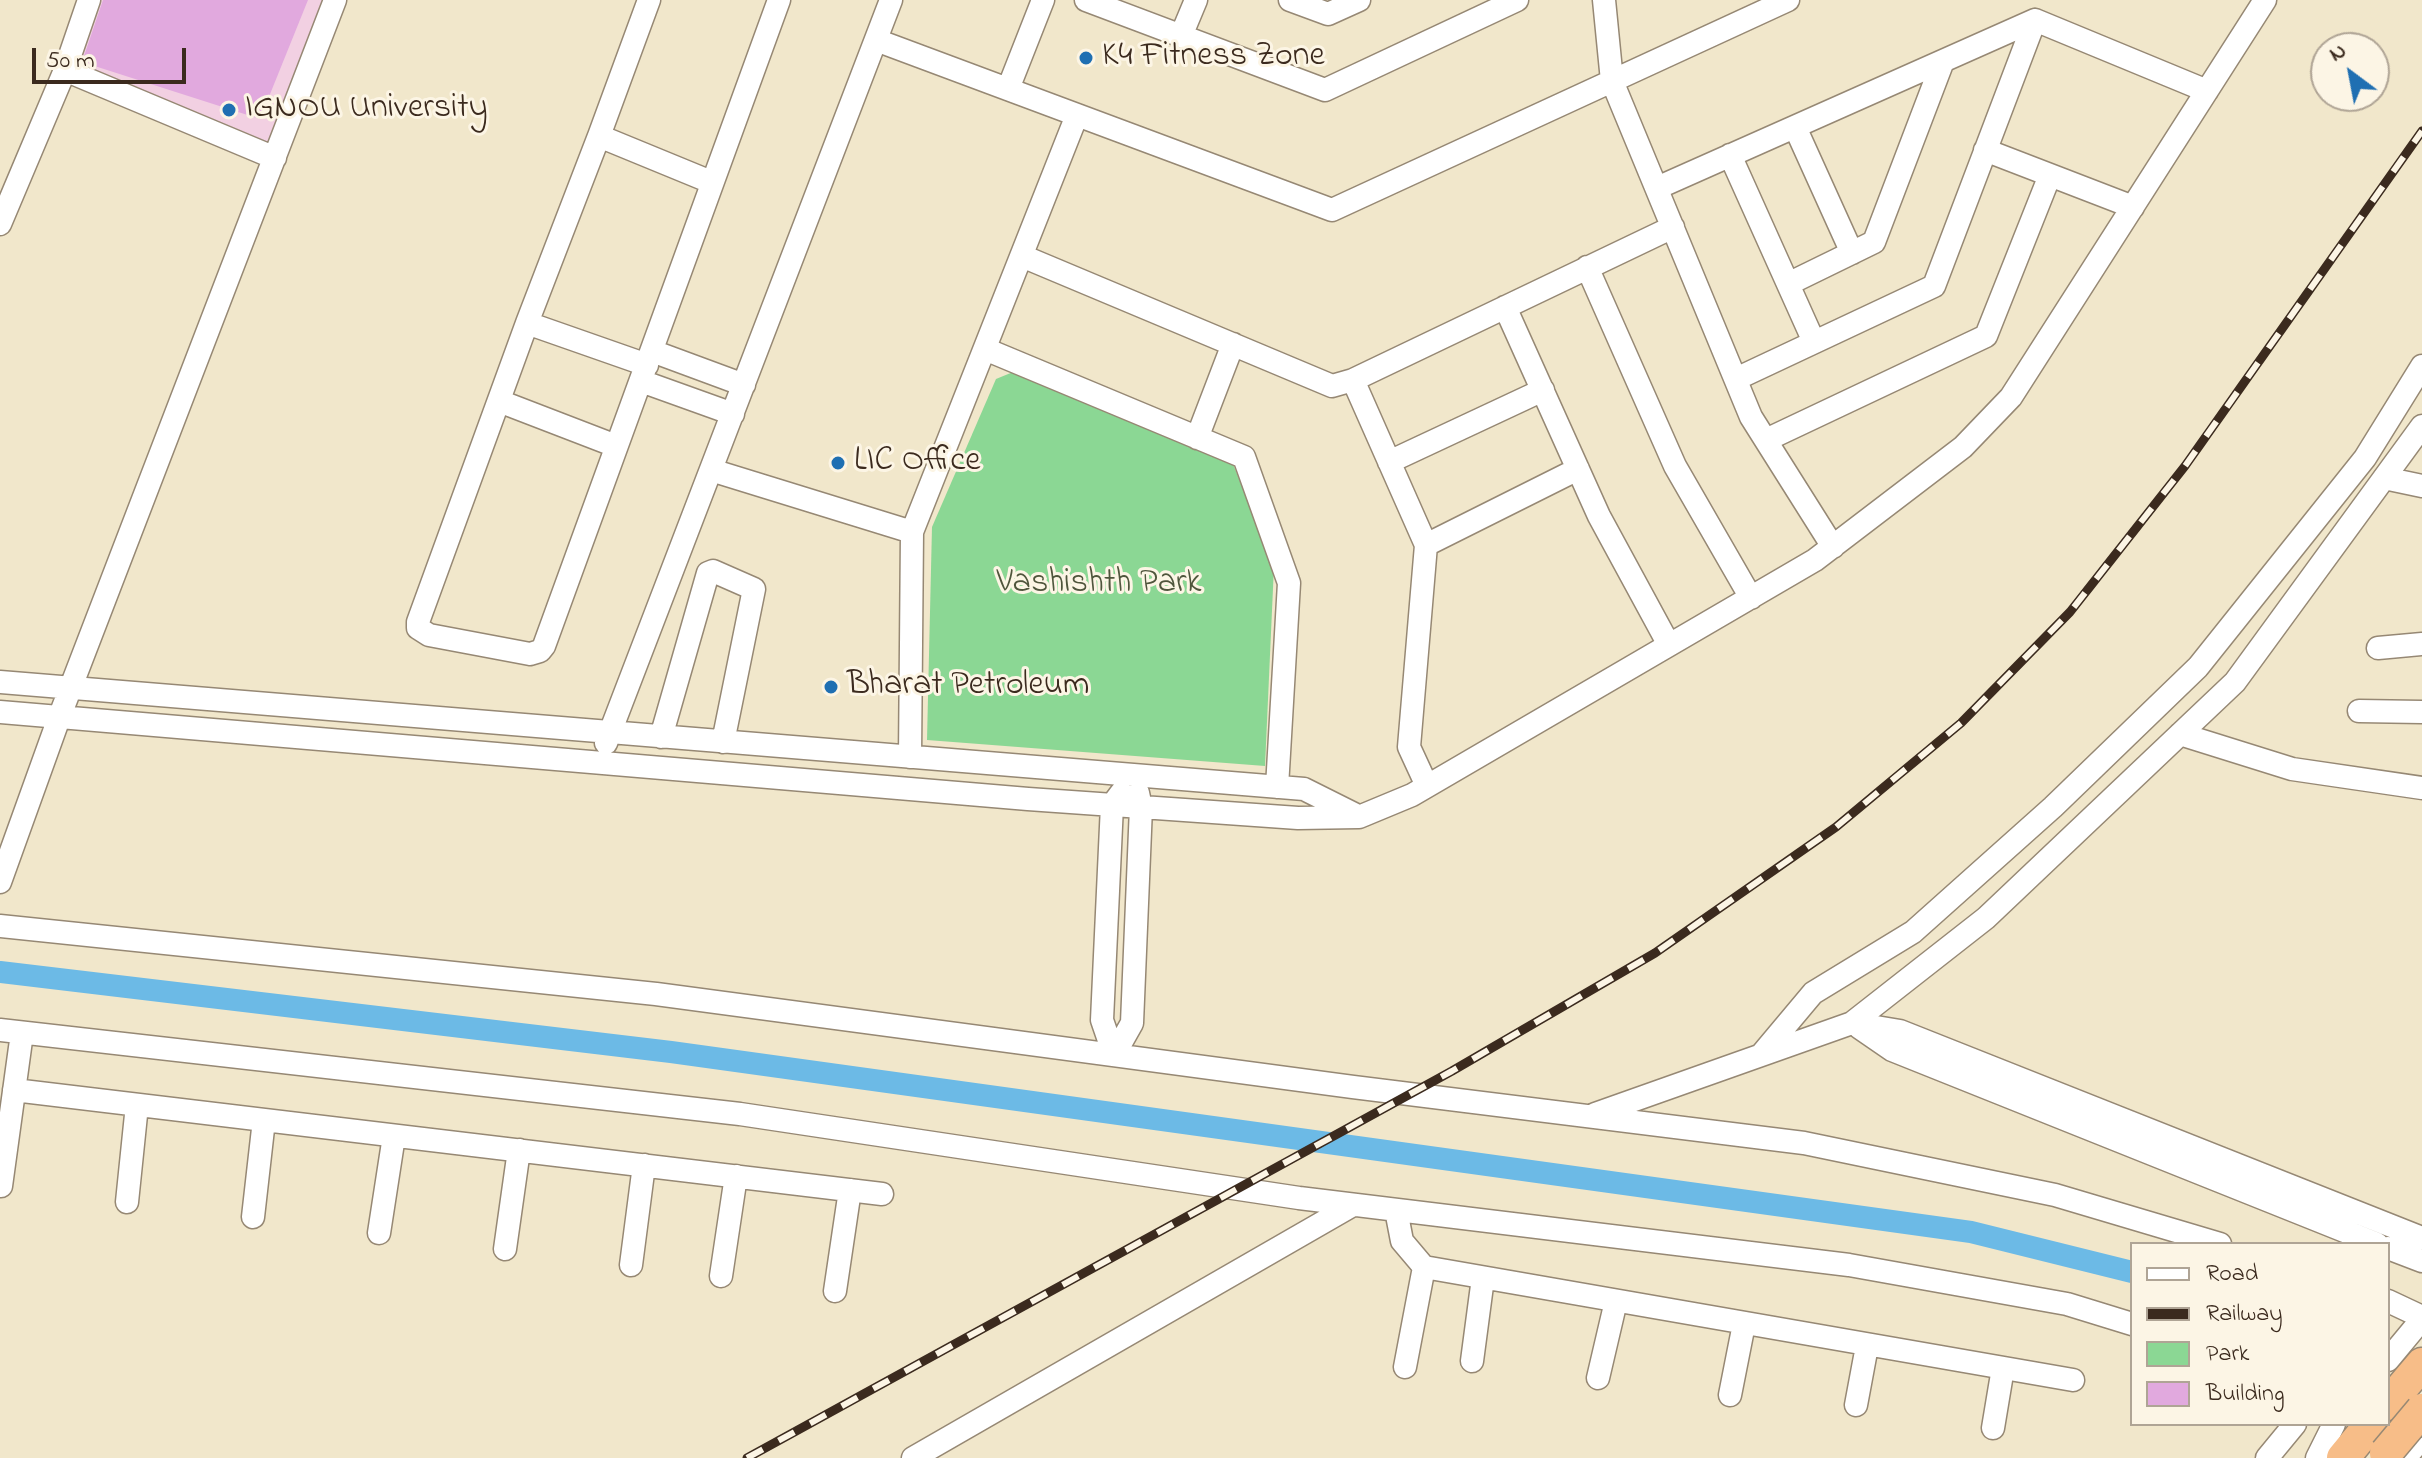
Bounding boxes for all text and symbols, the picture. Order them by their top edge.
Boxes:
scale bar [36,32,190,82]
north arrow [2310,32,2390,112]
text: N [2324,36,2353,71]
place label: K4 Fitness Zone [1102,38,1325,78]
text: 50 m [46,44,95,79]
marker: K4 Fitness Zone [1077,49,1095,67]
place label: IGNOU University [245,90,488,130]
marker: IGNOU University [220,101,238,119]
place label: LIC Office [854,443,981,483]
marker: LIC Office [829,454,847,472]
park label: Vashishth Park [997,565,1201,605]
place label: Bharat Petroleum [847,667,1089,707]
marker: Bharat Petroleum [822,678,840,696]
legend [2130,1242,2390,1426]
text: Road [2206,1257,2258,1292]
text: Railway [2206,1297,2283,1332]
text: Park [2206,1337,2249,1372]
text: Building [2206,1377,2285,1412]

